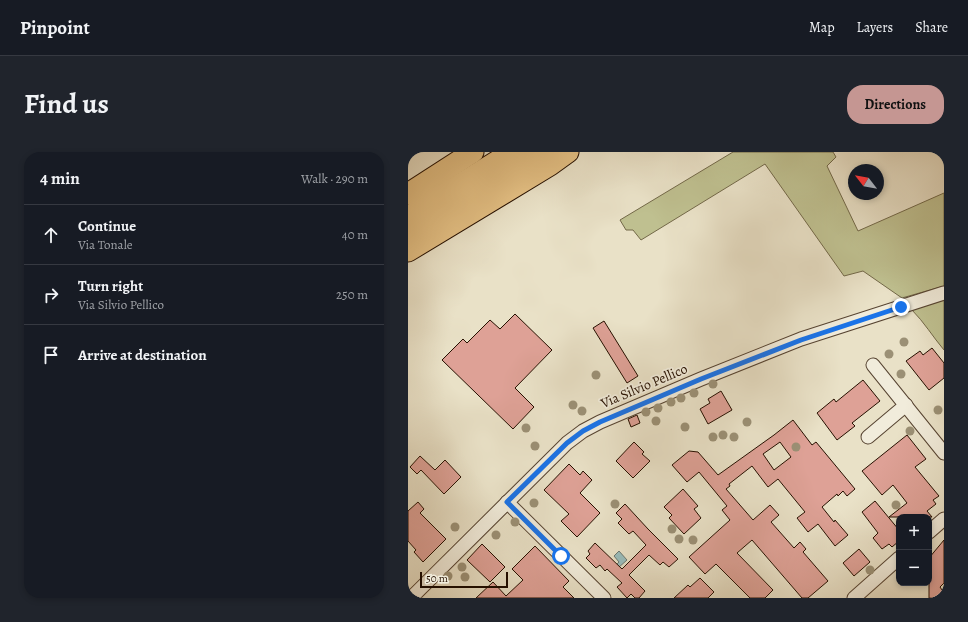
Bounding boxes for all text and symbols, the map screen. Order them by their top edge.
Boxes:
text: Pinpoint [20,15,90,41]
text: Map [809,18,835,37]
text: Layers [857,18,893,37]
text: Share [915,18,948,37]
text: Find us [24,85,109,123]
button: Directions [847,85,944,124]
north arrow [848,164,884,200]
text: 4 min [40,167,80,190]
text: Walk · 290 m [301,170,368,187]
text: Continue [78,216,136,236]
icon: ahead [40,224,62,246]
text: 40 m [342,226,368,243]
text: Via Tonale [78,236,133,253]
text: Turn right [78,276,143,296]
icon: right [40,284,62,306]
text: 250 m [336,286,368,303]
text: Via Silvio Pellico [78,296,164,313]
route end [892,298,910,316]
icon: arrive [40,344,62,366]
text: Arrive at destination [78,345,207,365]
street label: Via Silvio Pellico [597,359,690,413]
map controls [896,514,932,586]
button: + [896,514,932,550]
route start [552,547,570,565]
button: − [896,550,932,586]
scale bar [420,570,508,589]
text: 50 m [426,571,448,586]

